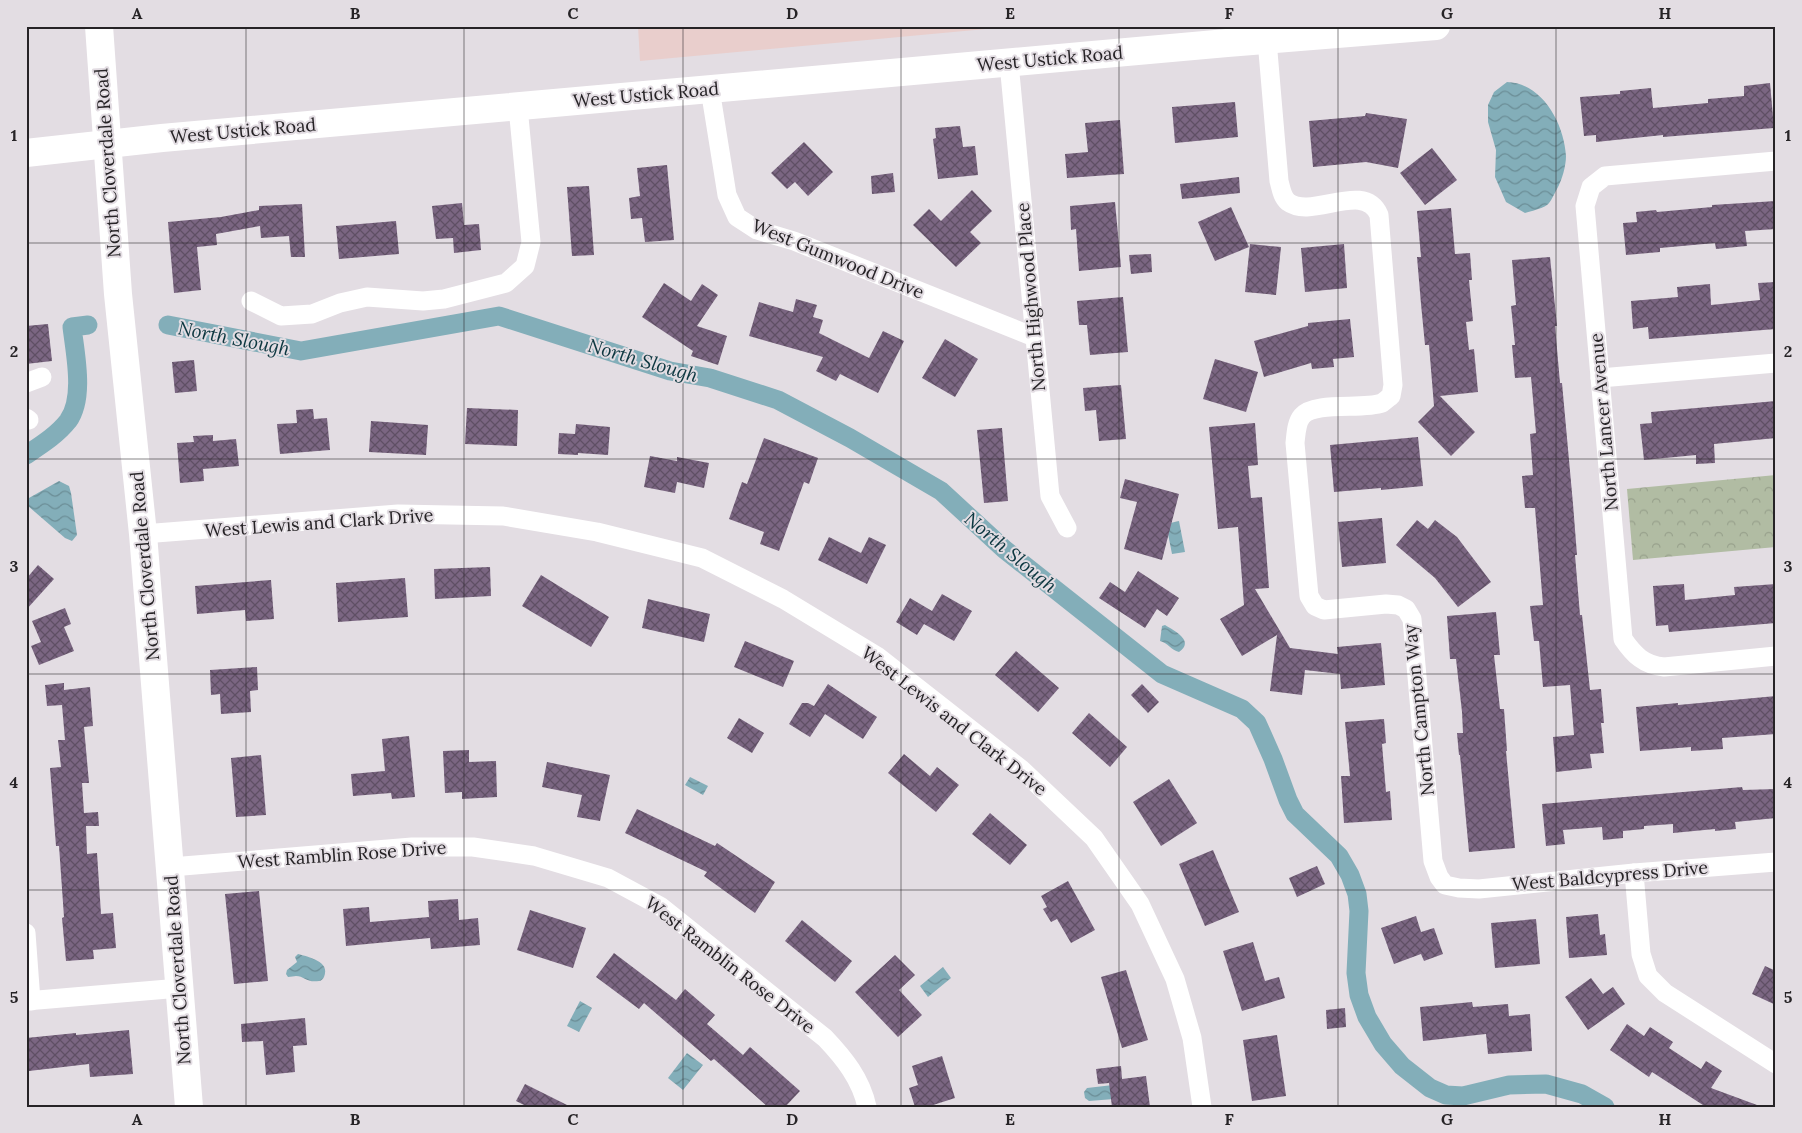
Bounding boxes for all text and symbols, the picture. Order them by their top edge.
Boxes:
text: A [132,3,143,23]
text: B [350,3,361,23]
text: C [567,3,579,23]
text: D [786,3,798,23]
text: E [1005,3,1015,23]
text: F [1224,3,1234,23]
text: G [1441,3,1453,23]
text: H [1659,3,1672,23]
street label: West Ustick Road [976,41,1124,76]
street label: North Cloverdale Road [89,67,126,259]
street label: West Ustick Road [572,77,720,112]
street label: West Ustick Road [169,113,317,148]
text: 1 [11,125,17,145]
text: 1 [1785,125,1791,145]
street label: North Highwood Place [1011,201,1050,392]
street label: West Gumwood Drive [749,214,928,304]
water label: North Slough [176,315,292,361]
street label: North Lancer Avenue [1584,332,1623,512]
water label: North Slough [585,333,701,387]
text: 2 [10,341,18,361]
text: 2 [1784,341,1792,361]
street label: North Cloverdale Road [125,470,164,662]
street label: West Lewis and Clark Drive [204,503,434,542]
water label: North Slough [960,506,1062,598]
text: 3 [10,556,19,576]
text: 3 [1784,556,1793,576]
street label: North Campton Way [1398,623,1439,797]
street label: West Lewis and Clark Drive [857,641,1052,800]
text: 4 [10,772,19,792]
text: 4 [1784,772,1793,792]
street label: West Ramblin Rose Drive [237,836,447,873]
street label: West Baldcypress Drive [1511,855,1709,896]
street label: North Cloverdale Road [159,874,196,1066]
street label: West Ramblin Rose Drive [641,891,820,1038]
text: 5 [10,987,19,1007]
text: 5 [1784,987,1793,1007]
text: A [132,1109,143,1129]
text: B [350,1109,361,1129]
text: C [567,1109,579,1129]
text: D [786,1109,798,1129]
text: E [1005,1109,1015,1129]
text: F [1224,1109,1234,1129]
text: G [1441,1109,1453,1129]
text: H [1659,1109,1672,1129]

